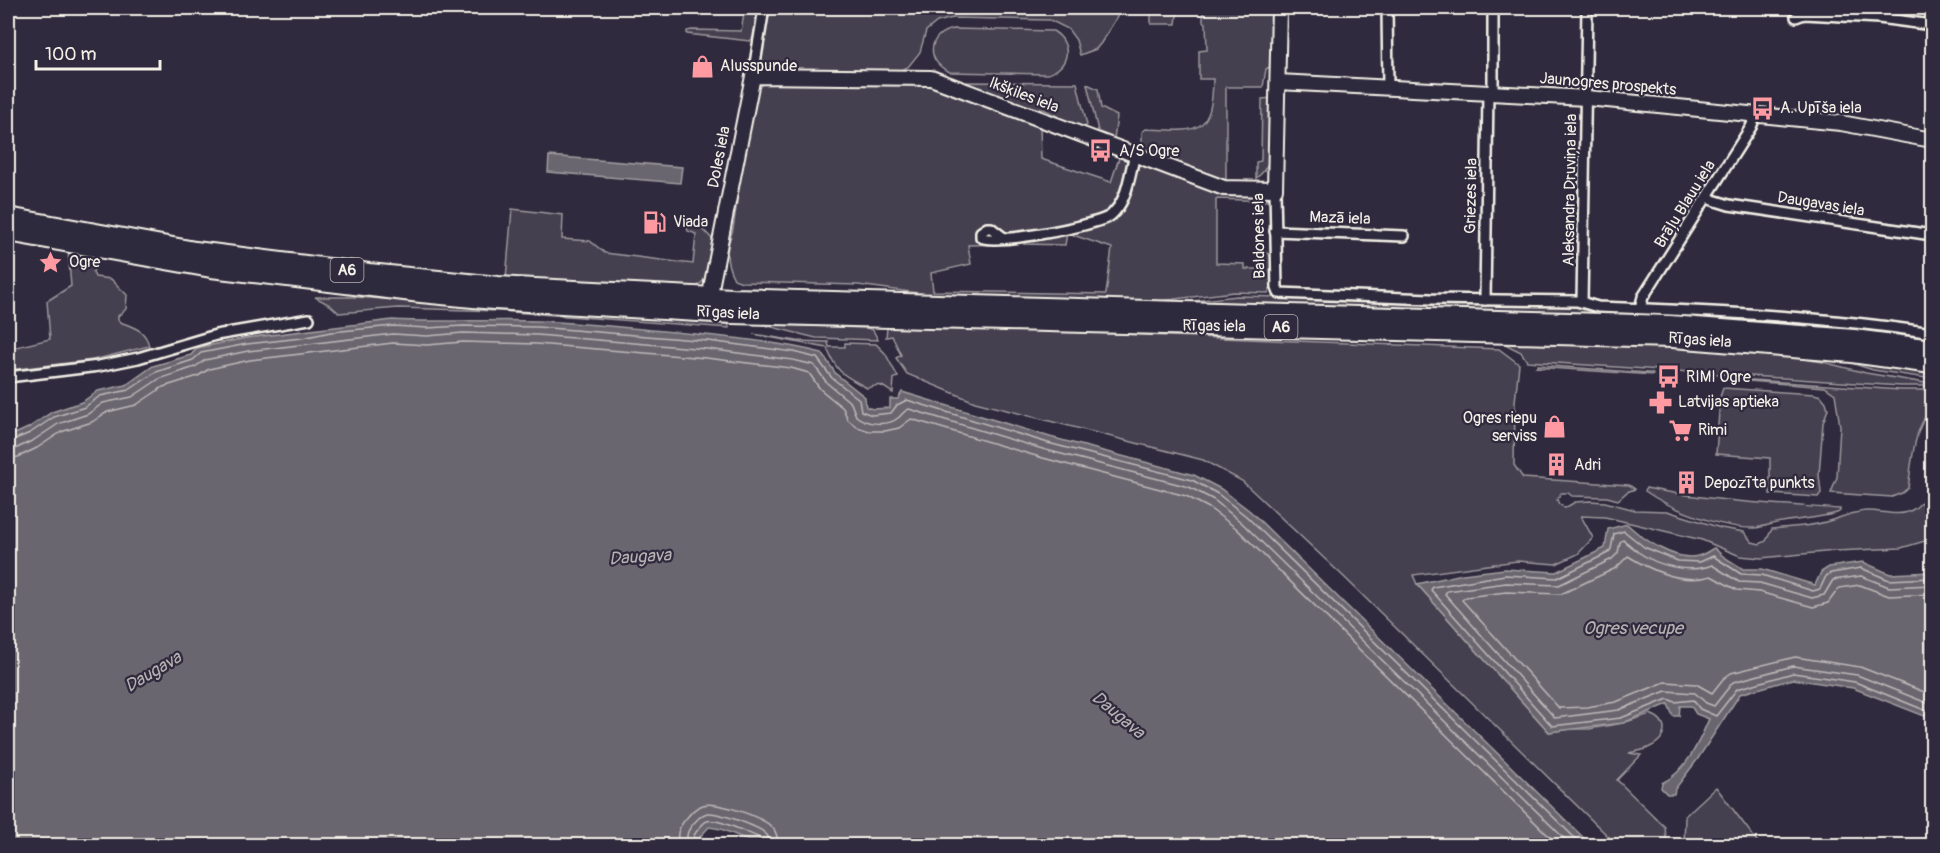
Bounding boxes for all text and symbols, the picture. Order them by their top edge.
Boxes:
scale bar [36,33,160,71]
text: 100 m [45,43,97,66]
shop icon: Alusspunde [689,53,715,79]
place label: Alusspunde [720,56,797,76]
street label: Jaunogres prospekts [1539,68,1677,100]
street label: Ikšķiles iela [986,73,1062,117]
bus stop icon: A. Upīša iela [1749,95,1775,121]
place label: A. Upīša iela [1780,98,1862,118]
street label: Aleksandra Druviņa iela [1559,113,1581,267]
street label: Doles iela [703,124,735,190]
bus stop icon: A/S Ogre [1088,138,1114,164]
place label: A/S Ogre [1119,141,1180,161]
street label: Brāļu Blauu iela [1650,156,1720,252]
street label: Griezes iela [1460,158,1482,234]
street label: Daugavas iela [1776,187,1866,221]
street label: Baldones iela [1248,193,1270,279]
street label: Mazā iela [1309,207,1371,229]
fuel station icon: Viada [642,209,668,235]
place label: Viada [673,212,708,232]
place icon: Ogre [38,249,64,275]
place label: Ogre [69,252,101,272]
road number: A6 [330,258,364,282]
street label: Rīgas iela [696,301,760,325]
street label: Rīgas iela [1182,315,1246,337]
road number: A6 [1264,315,1298,339]
street label: Rīgas iela [1668,328,1732,352]
bus stop icon: RIMI Ogre [1655,364,1681,390]
place label: RIMI Ogre [1686,367,1751,387]
pharmacy icon: Latvijas aptieka [1647,389,1673,415]
place label: Latvijas aptieka [1678,392,1779,412]
place label: Ogres riepu serviss [1463,408,1537,446]
shop icon: Ogres riepu serviss [1542,414,1568,440]
supermarket icon: Rimi [1667,417,1693,443]
place label: Rimi [1698,420,1727,440]
building icon: Adri [1543,452,1569,478]
place label: Adri [1574,455,1601,475]
building icon: Depozīta punkts [1673,470,1699,496]
place label: Depozīta punkts [1704,473,1815,493]
water label: Daugava [608,543,673,571]
water label: Ogres vecupe [1583,617,1685,640]
water label: Daugava [120,645,187,698]
water label: Daugava [1087,686,1150,745]

